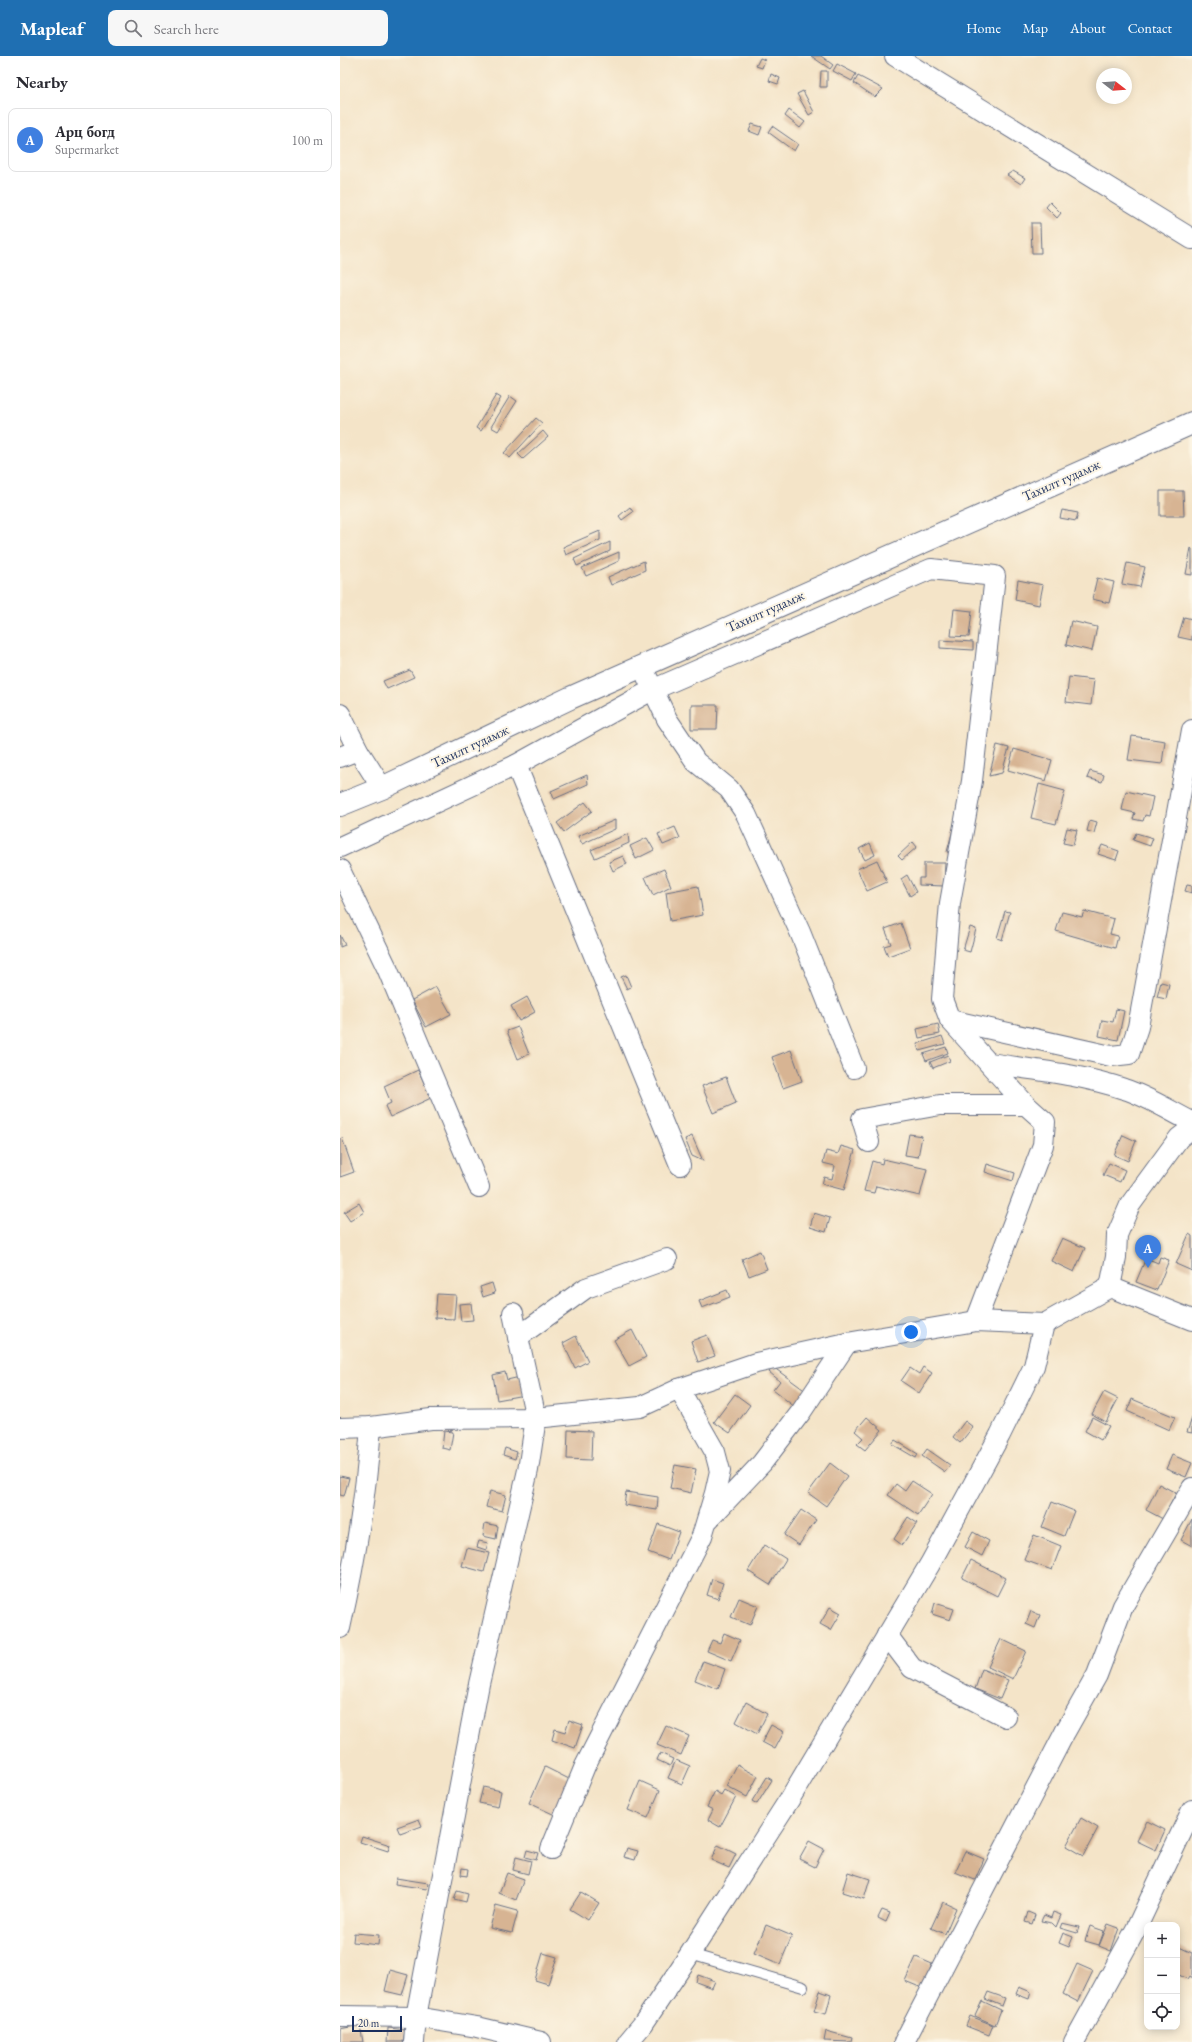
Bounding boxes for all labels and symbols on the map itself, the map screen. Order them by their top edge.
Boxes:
north arrow [1096,68,1132,104]
street label: Тахилт гудамж [1019,455,1103,505]
street label: Тахилт гудамж [723,586,807,636]
street label: Тахилт гудамж [428,720,512,772]
pin: A [1135,1235,1161,1268]
your location [901,1322,921,1342]
scale bar [352,2014,402,2033]

